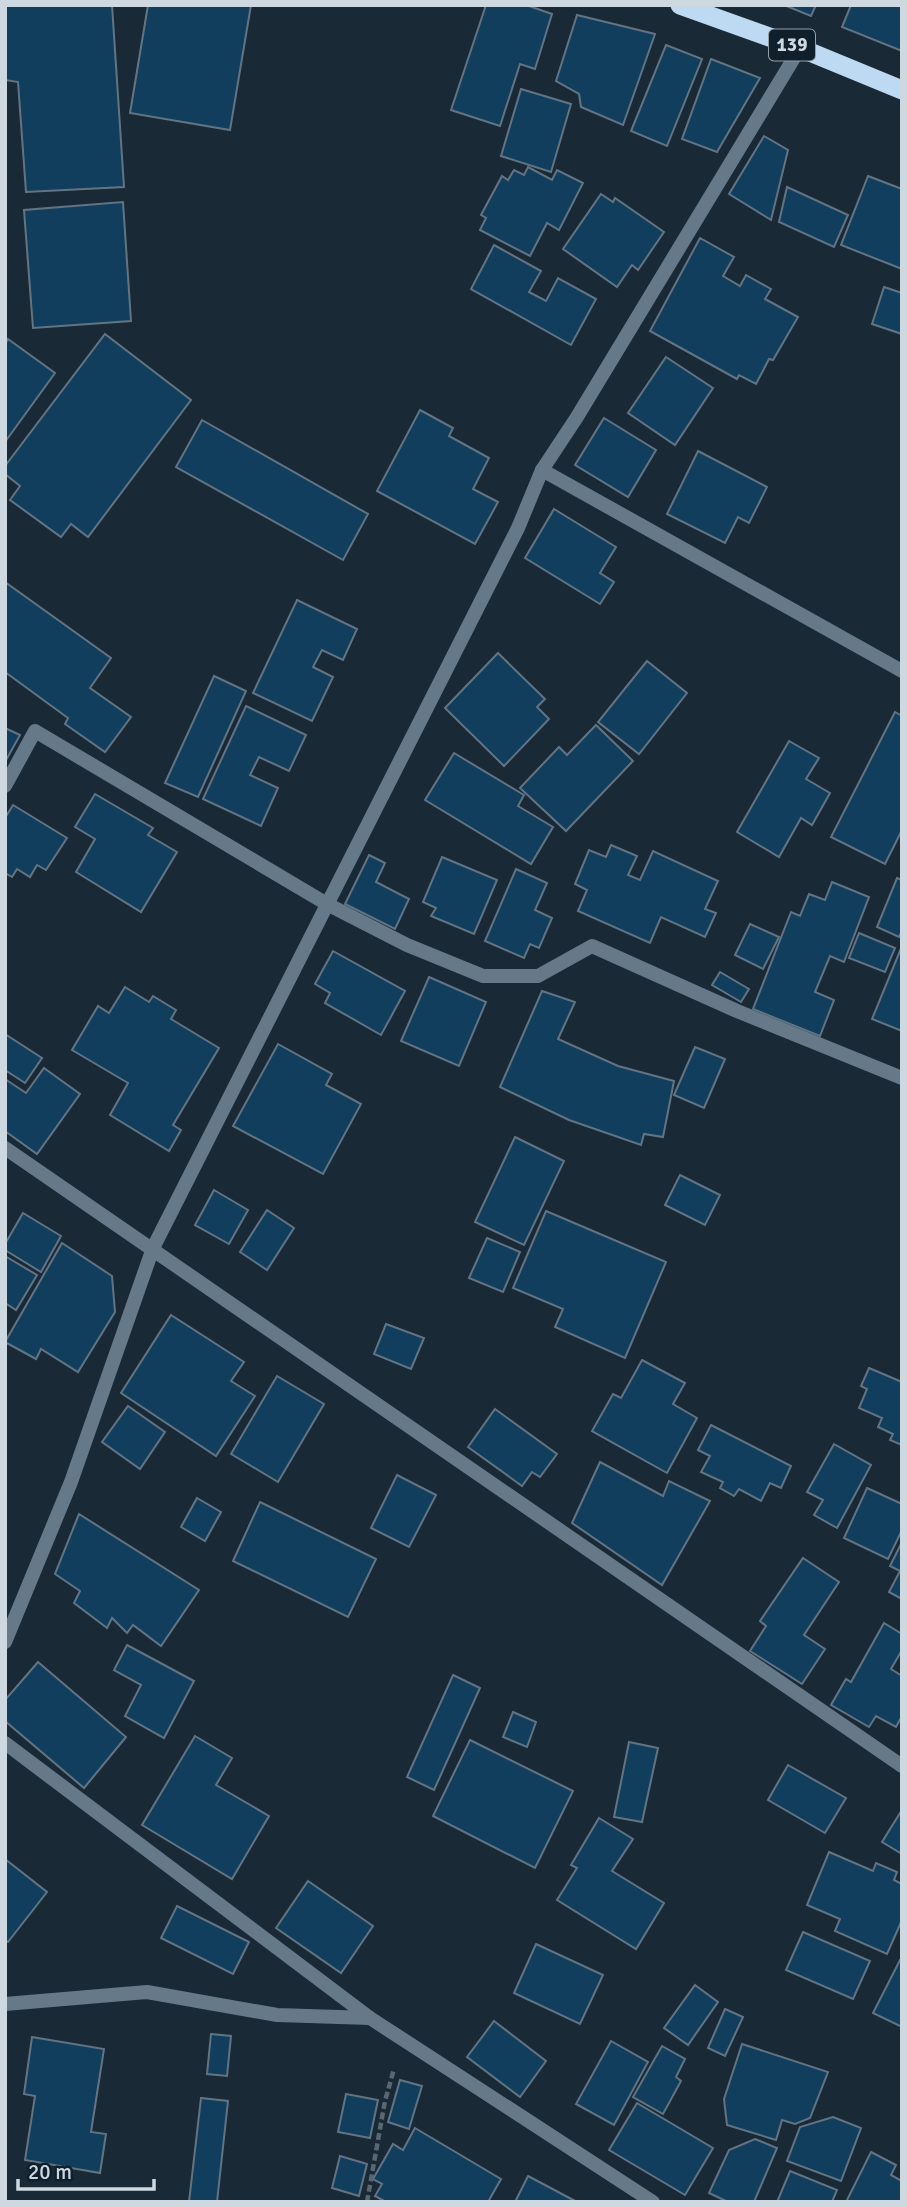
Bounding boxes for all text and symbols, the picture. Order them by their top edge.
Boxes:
road number: 139 [769,30,815,60]
scale bar [18,2148,154,2192]
text: 20 m [28,2159,72,2185]

